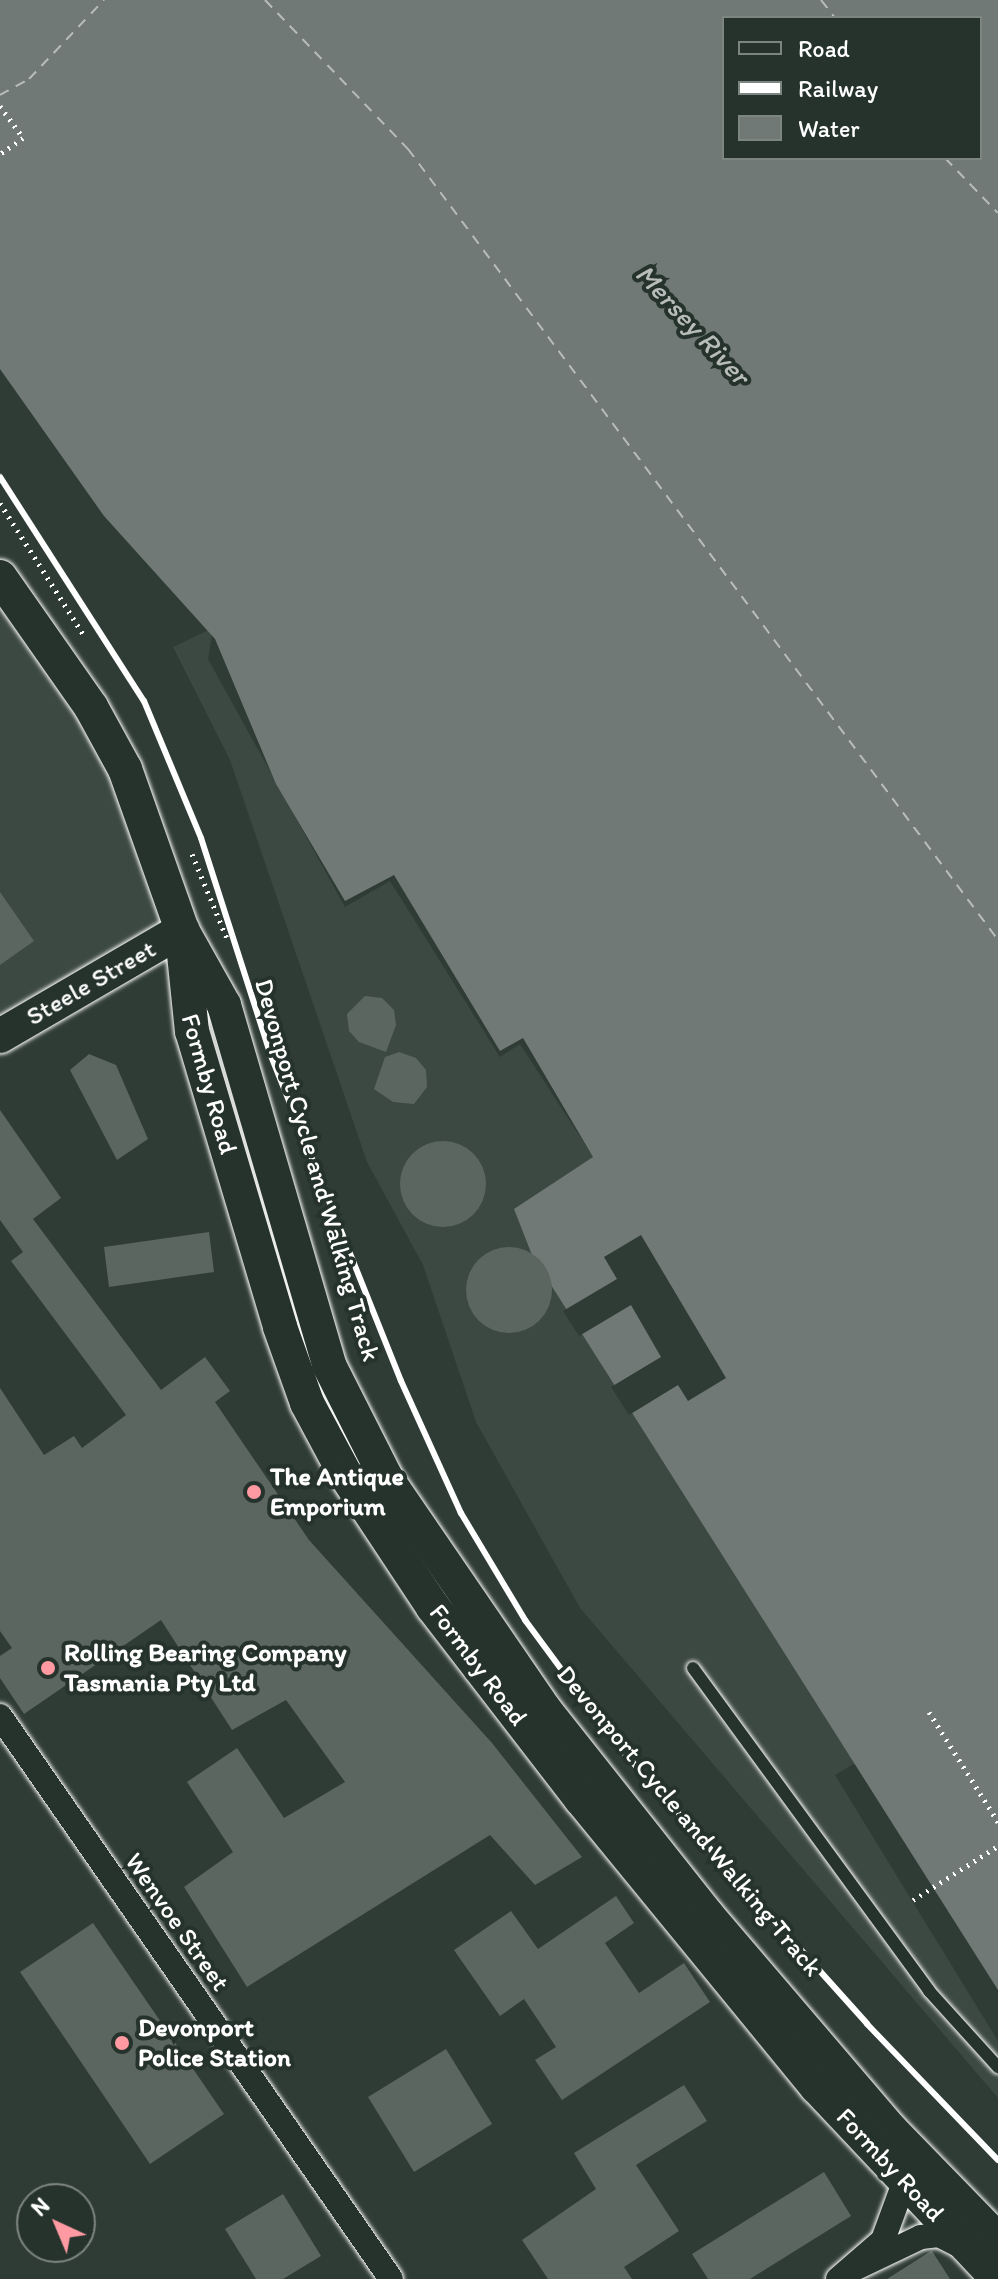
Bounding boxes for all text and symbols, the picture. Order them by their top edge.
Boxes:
legend [722,16,982,160]
text: Road [798,34,850,63]
text: Railway [798,74,878,103]
text: Water [798,114,860,143]
water label: Mersey River [629,257,757,391]
street label: Steele Street [21,934,161,1032]
street label: Devonport Cycle and Walking Track [248,977,386,1363]
street label: Formby Road [174,1010,244,1158]
place label: The Antique Emporium [270,1461,405,1522]
marker: The Antique Emporium [245,1483,263,1501]
street label: Formby Road [422,1598,534,1732]
place label: Rolling Bearing Company Tasmania Pty Ltd [64,1637,345,1698]
marker: Rolling Bearing Company Tasmania Pty Ltd [39,1659,57,1677]
street label: Devonport Cycle and Walking Track [551,1660,827,1982]
street label: Wenvoe Street [118,1847,236,1997]
place label: Devonport Police Station [138,2012,292,2074]
marker: Devonport Police Station [113,2034,131,2052]
street label: Formby Road [829,2101,951,2229]
north arrow [16,2183,96,2263]
text: N [26,2192,55,2222]

